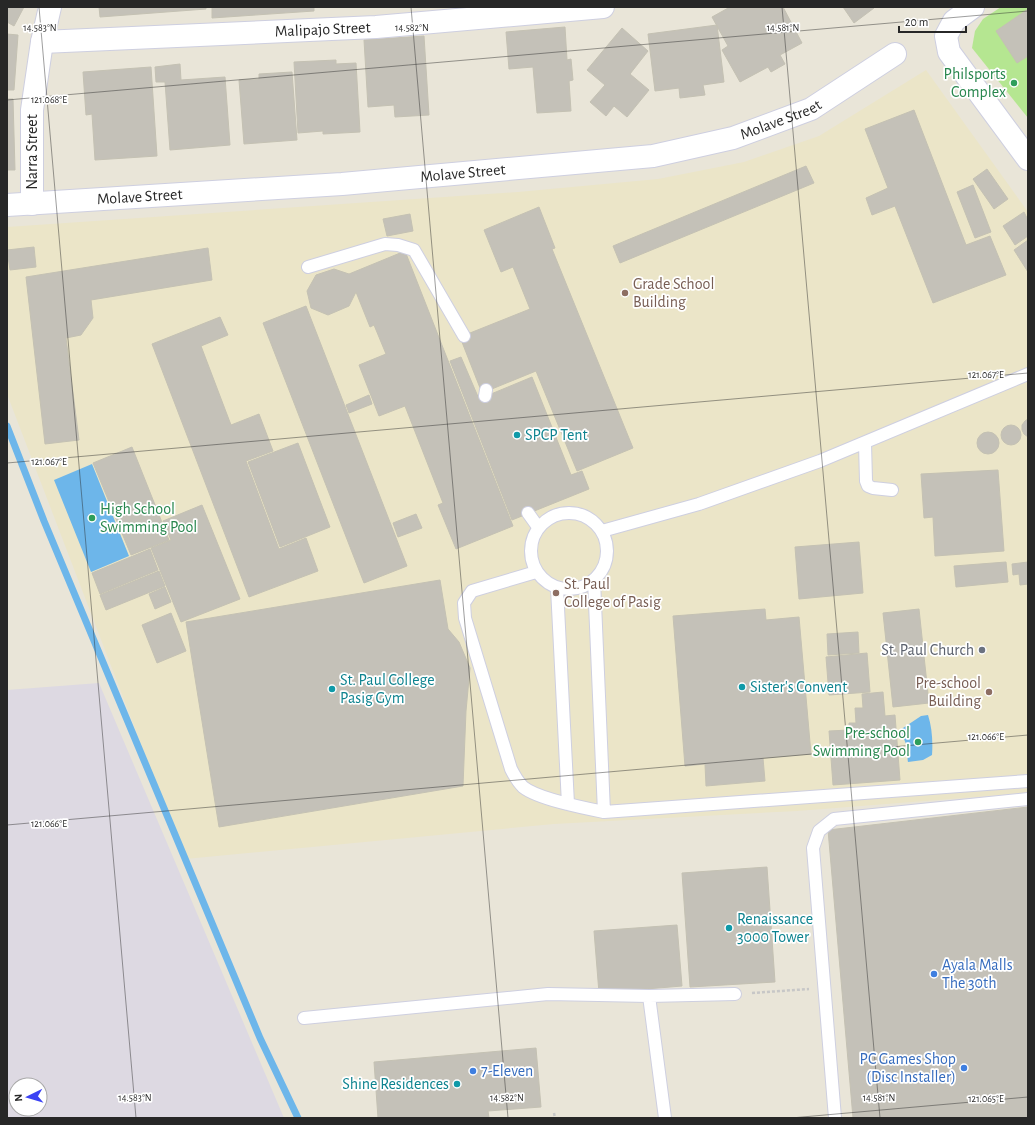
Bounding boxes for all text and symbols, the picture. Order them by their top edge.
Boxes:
scale bar [899,8,966,34]
text: 20 m [905,16,928,28]
street label: Malipajo Street [275,19,371,40]
text: 14.583°N [23,23,57,33]
text: 14.582°N [395,23,429,33]
text: 14.581°N [767,23,799,33]
place label: Philsports Complex [944,66,1006,100]
marker: Philsports Complex [1009,78,1019,88]
text: 121.068°E [31,95,67,105]
street label: Molave Street [738,96,824,143]
street label: Narra Street [24,114,40,190]
street label: Molave Street [420,161,506,185]
street label: Molave Street [97,186,183,207]
place label: Grade School Building [633,276,714,310]
marker: Grade School Building [620,288,630,298]
text: 121.067°E [968,370,1004,380]
place label: SPCP Tent [525,427,588,443]
marker: SPCP Tent [512,430,522,440]
text: 121.067°E [31,457,67,467]
place label: High School Swimming Pool [100,501,197,535]
marker: High School Swimming Pool [87,513,97,523]
place label: St. Paul College of Pasig [564,576,661,610]
marker: St. Paul College of Pasig [551,588,561,598]
place label: St. Paul Church [881,642,974,658]
marker: St. Paul Church [977,645,987,655]
place label: St. Paul College Pasig Gym [340,672,435,707]
place label: Pre-school Building [915,675,981,709]
place label: Sister's Convent [750,679,847,695]
marker: Sister's Convent [737,682,747,692]
marker: St. Paul College Pasig Gym [327,684,337,694]
marker: Pre-school Building [984,687,994,697]
place label: Pre-school Swimming Pool [813,725,910,759]
text: 121.066°E [968,732,1004,742]
marker: Pre-school Swimming Pool [913,737,923,747]
text: 121.066°E [31,819,67,829]
place label: Renaissance 3000 Tower [737,911,813,945]
marker: Renaissance 3000 Tower [724,923,734,933]
place label: Ayala Malls The 30th [942,957,1013,991]
marker: Ayala Malls The 30th [929,969,939,979]
place label: PC Games Shop (Disc Installer) [860,1051,956,1085]
place label: 7-Eleven [481,1063,533,1079]
marker: PC Games Shop (Disc Installer) [959,1063,969,1073]
marker: 7-Eleven [468,1066,478,1076]
place label: Shine Residences [342,1076,449,1092]
north arrow [8,1077,48,1117]
marker: Shine Residences [452,1079,462,1089]
text: 14.583°N [118,1093,152,1103]
text: 14.582°N [490,1093,524,1103]
text: 14.581°N [863,1093,895,1103]
text: N [13,1094,24,1102]
text: 121.065°E [968,1094,1004,1104]

